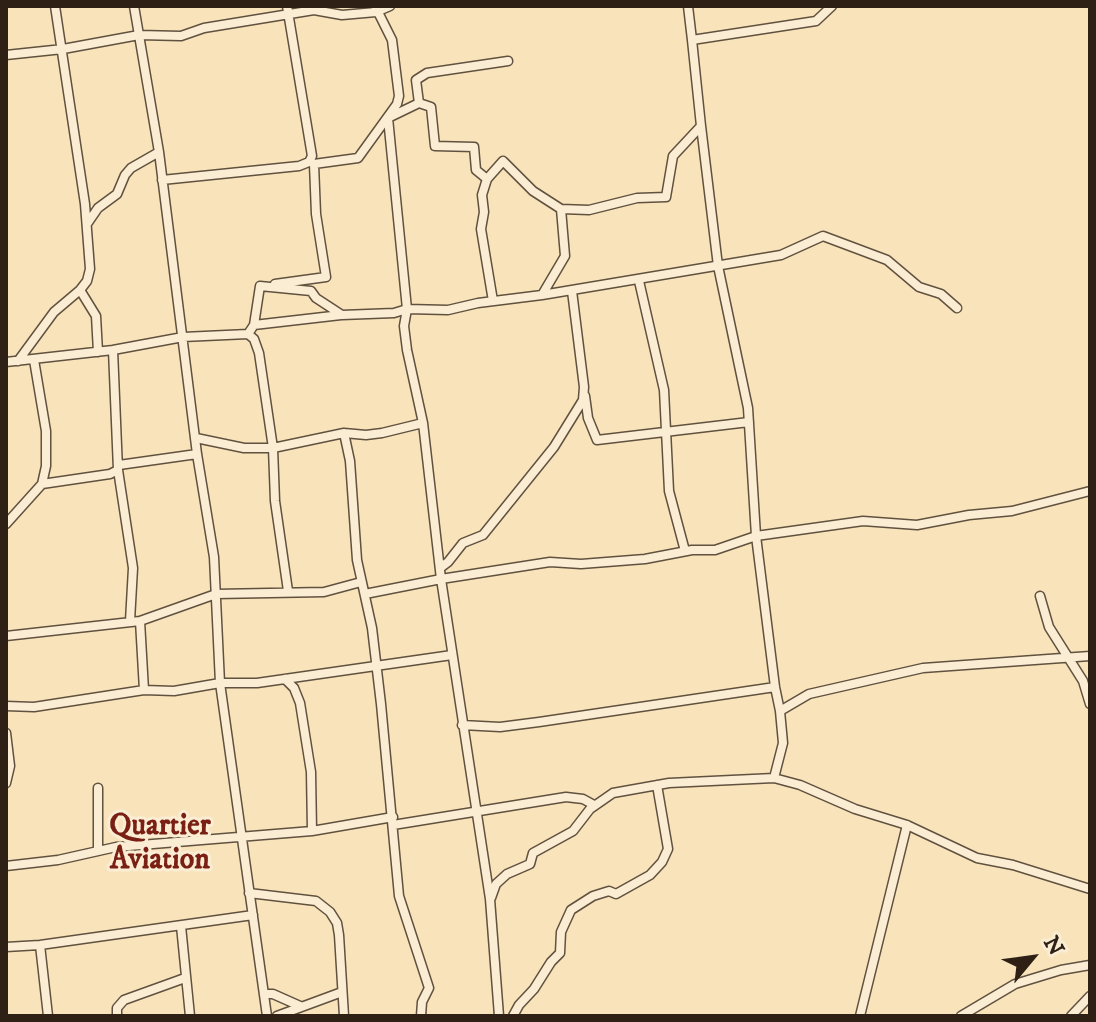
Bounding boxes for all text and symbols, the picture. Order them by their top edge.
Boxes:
district label: Quartier Aviation [109,810,211,880]
north arrow [992,918,1072,998]
text: N [1037,932,1070,961]

